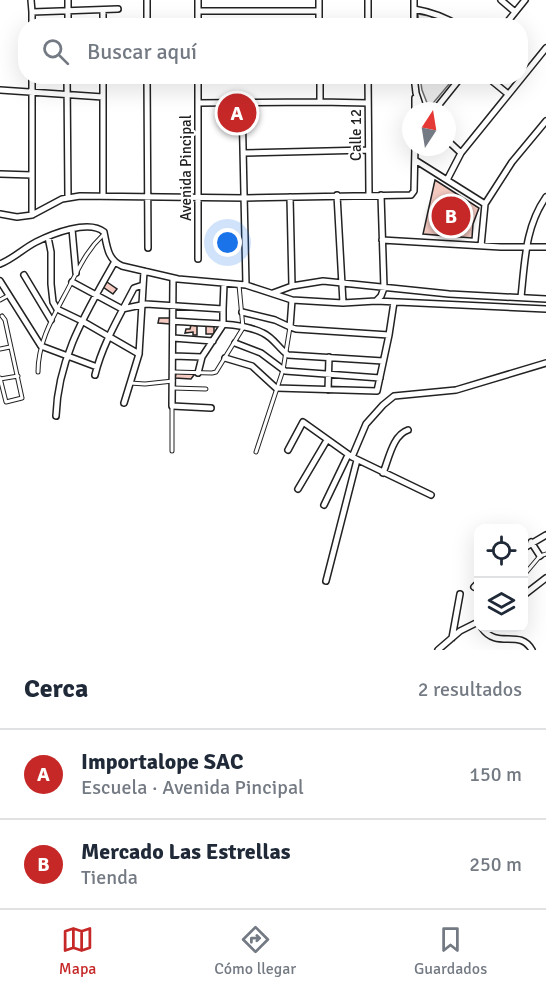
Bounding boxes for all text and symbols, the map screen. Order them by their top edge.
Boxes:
search box [18,18,528,84]
icon: search [39,35,72,68]
text: Buscar aquí [87,38,197,65]
pin: A [218,90,256,136]
north arrow [402,102,456,156]
street label: Calle 12 [347,109,365,161]
street label: Avenida Pincipal [177,115,195,221]
pin: B [432,194,470,238]
your location [213,228,242,257]
map controls [474,524,528,632]
button: locate [474,524,528,578]
button: layers [474,578,528,632]
text: Cerca [24,673,88,705]
text: 2 resultados [418,677,522,702]
text: Importalope SAC [81,748,243,775]
text: A [37,762,50,787]
text: 150 m [469,762,522,787]
text: Escuela · Avenida Pincipal [81,775,304,800]
text: Mercado Las Estrellas [81,838,290,865]
text: B [37,852,50,877]
text: 250 m [469,852,522,877]
text: Tienda [81,865,138,890]
tab: Mapa [59,923,96,979]
tab: Cómo llegar [214,923,296,979]
tab: Guardados [414,923,487,979]

